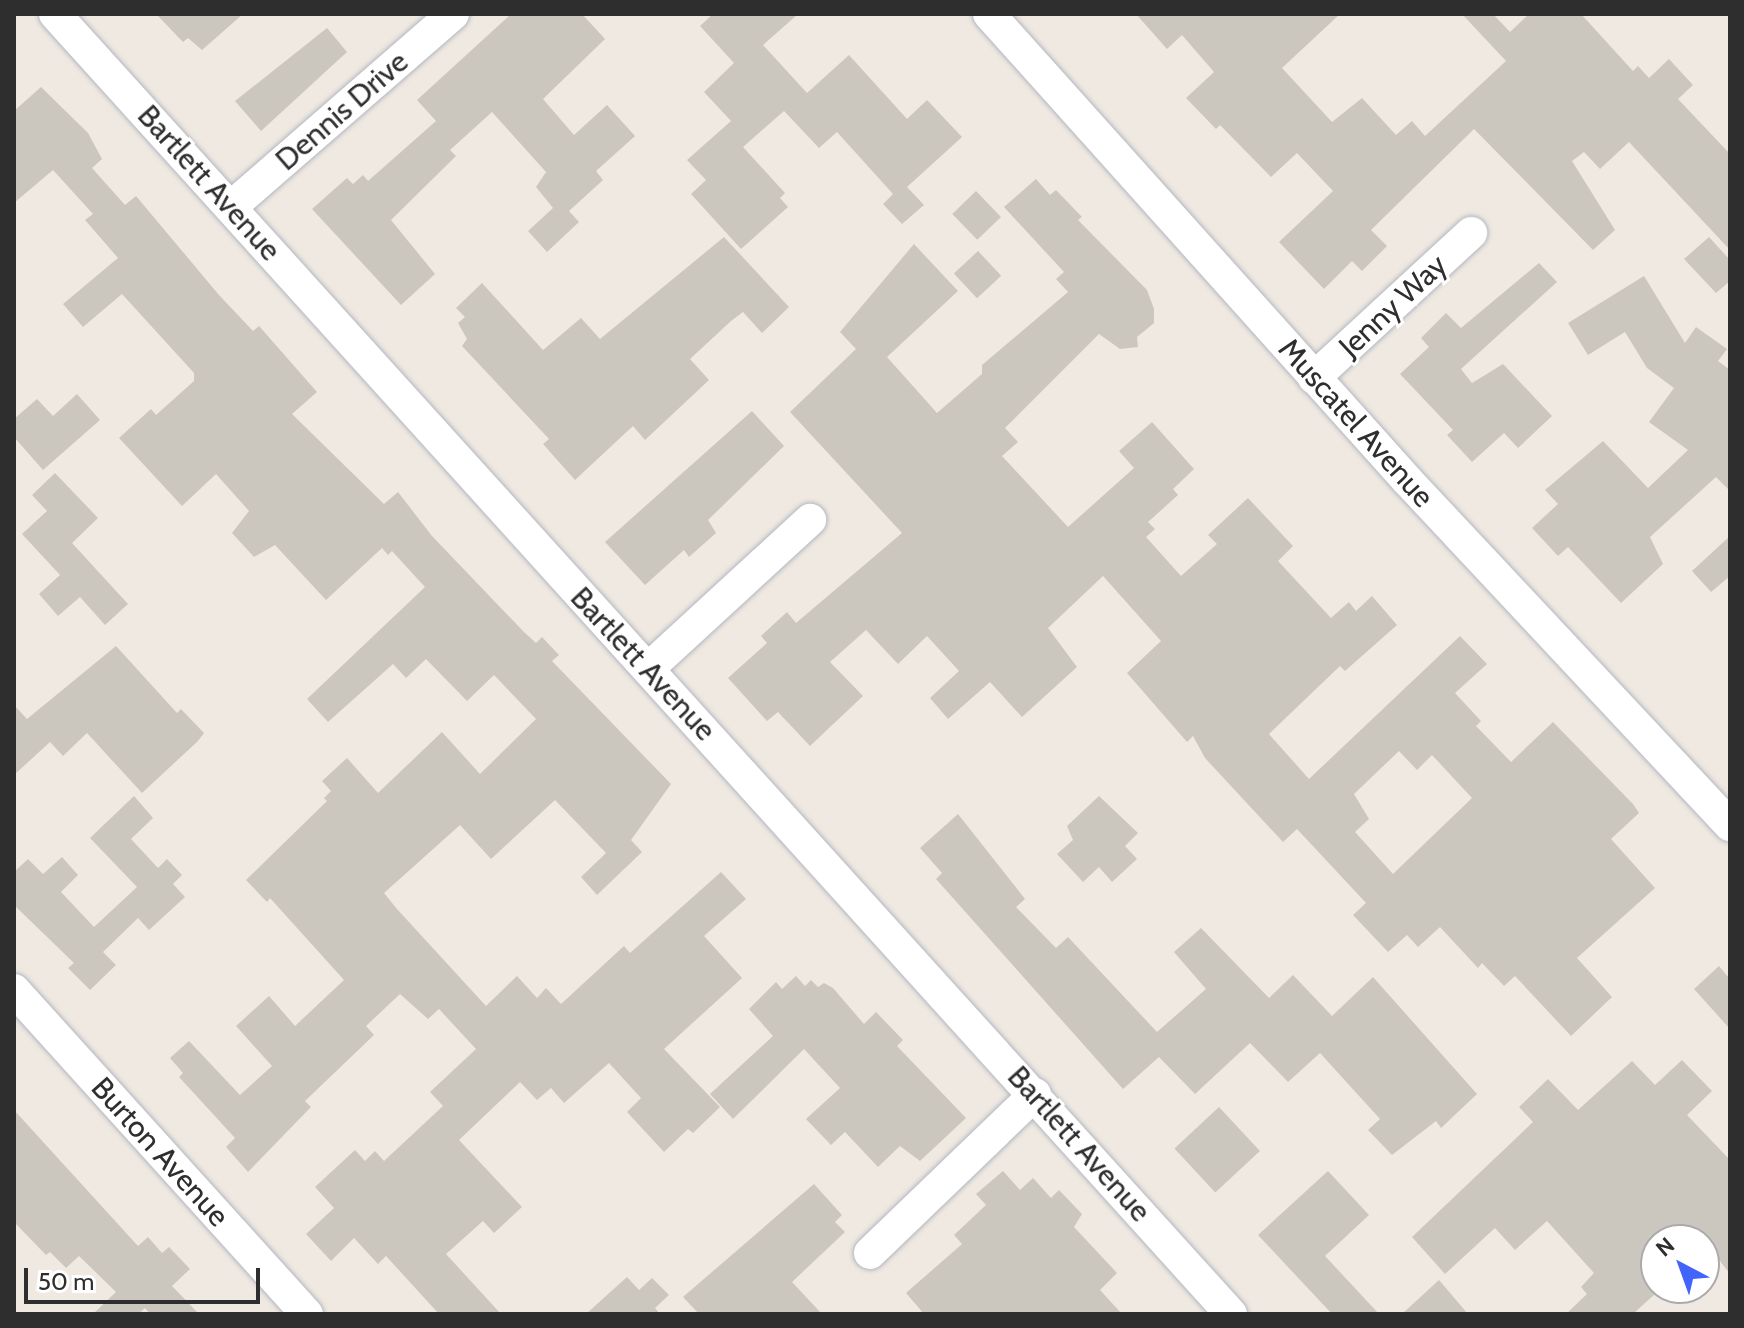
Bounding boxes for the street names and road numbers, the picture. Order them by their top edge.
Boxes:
street label: Dennis Drive [269,44,415,178]
street label: Bartlett Avenue [130,98,288,268]
street label: Jenny Way [1332,247,1454,365]
street label: Muscatel Avenue [1271,331,1441,515]
street label: Bartlett Avenue [563,580,723,748]
street label: Bartlett Avenue [1000,1059,1158,1229]
street label: Burton Avenue [84,1070,236,1234]

